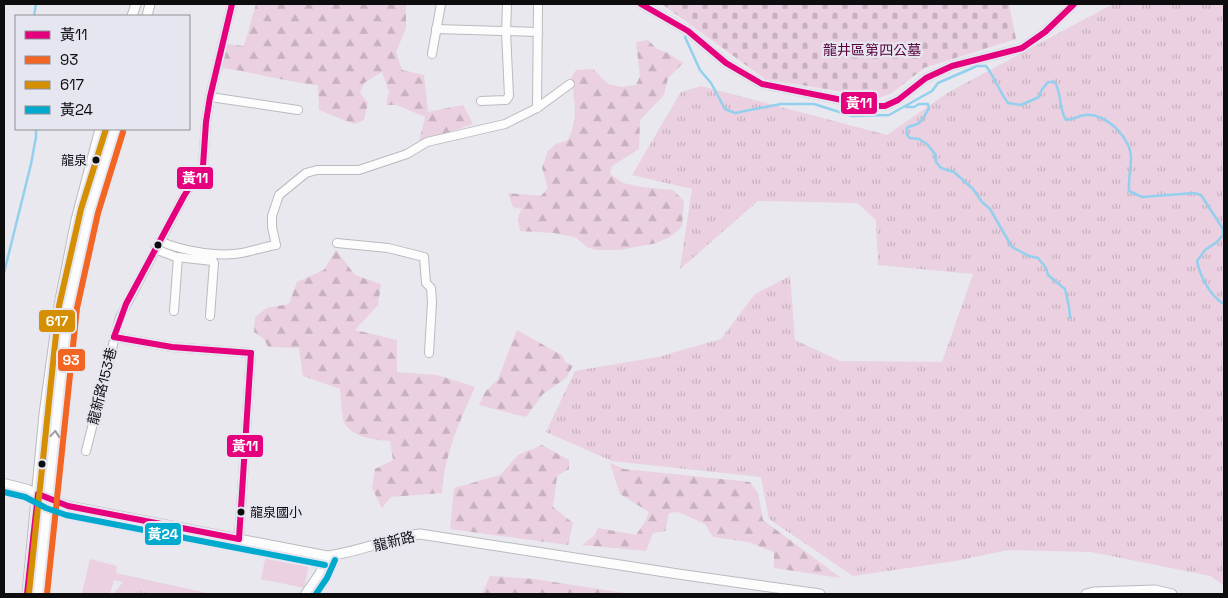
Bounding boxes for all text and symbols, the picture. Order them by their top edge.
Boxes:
legend [15,15,190,130]
text: 黃11 [60,25,88,44]
park label: 龍井區第四公墓 [823,41,921,59]
text: 93 [60,50,78,69]
text: 617 [60,75,84,94]
line badge: 黃11 [840,91,878,115]
text: 黃11 [846,94,872,112]
text: 黃24 [60,100,93,119]
place label: 龍泉 [61,152,87,169]
marker: 龍泉 [91,155,101,165]
line badge: 黃11 [176,166,214,190]
text: 黃11 [182,169,208,187]
unlabelled marker [153,240,163,250]
line badge: 617 [38,309,76,333]
text: 617 [46,312,69,330]
street label: 龍新路153巷 [84,346,120,426]
line badge: 93 [57,348,86,372]
text: 93 [62,351,80,369]
one-way arrow [49,429,60,437]
line badge: 黃11 [226,434,264,458]
text: 黃11 [232,437,258,455]
unlabelled marker [37,459,47,469]
place label: 龍泉國小 [250,504,302,521]
marker: 龍泉國小 [236,507,246,517]
line badge: 黃24 [144,522,182,546]
text: 黃24 [148,525,179,543]
street label: 龍新路 [371,527,417,555]

